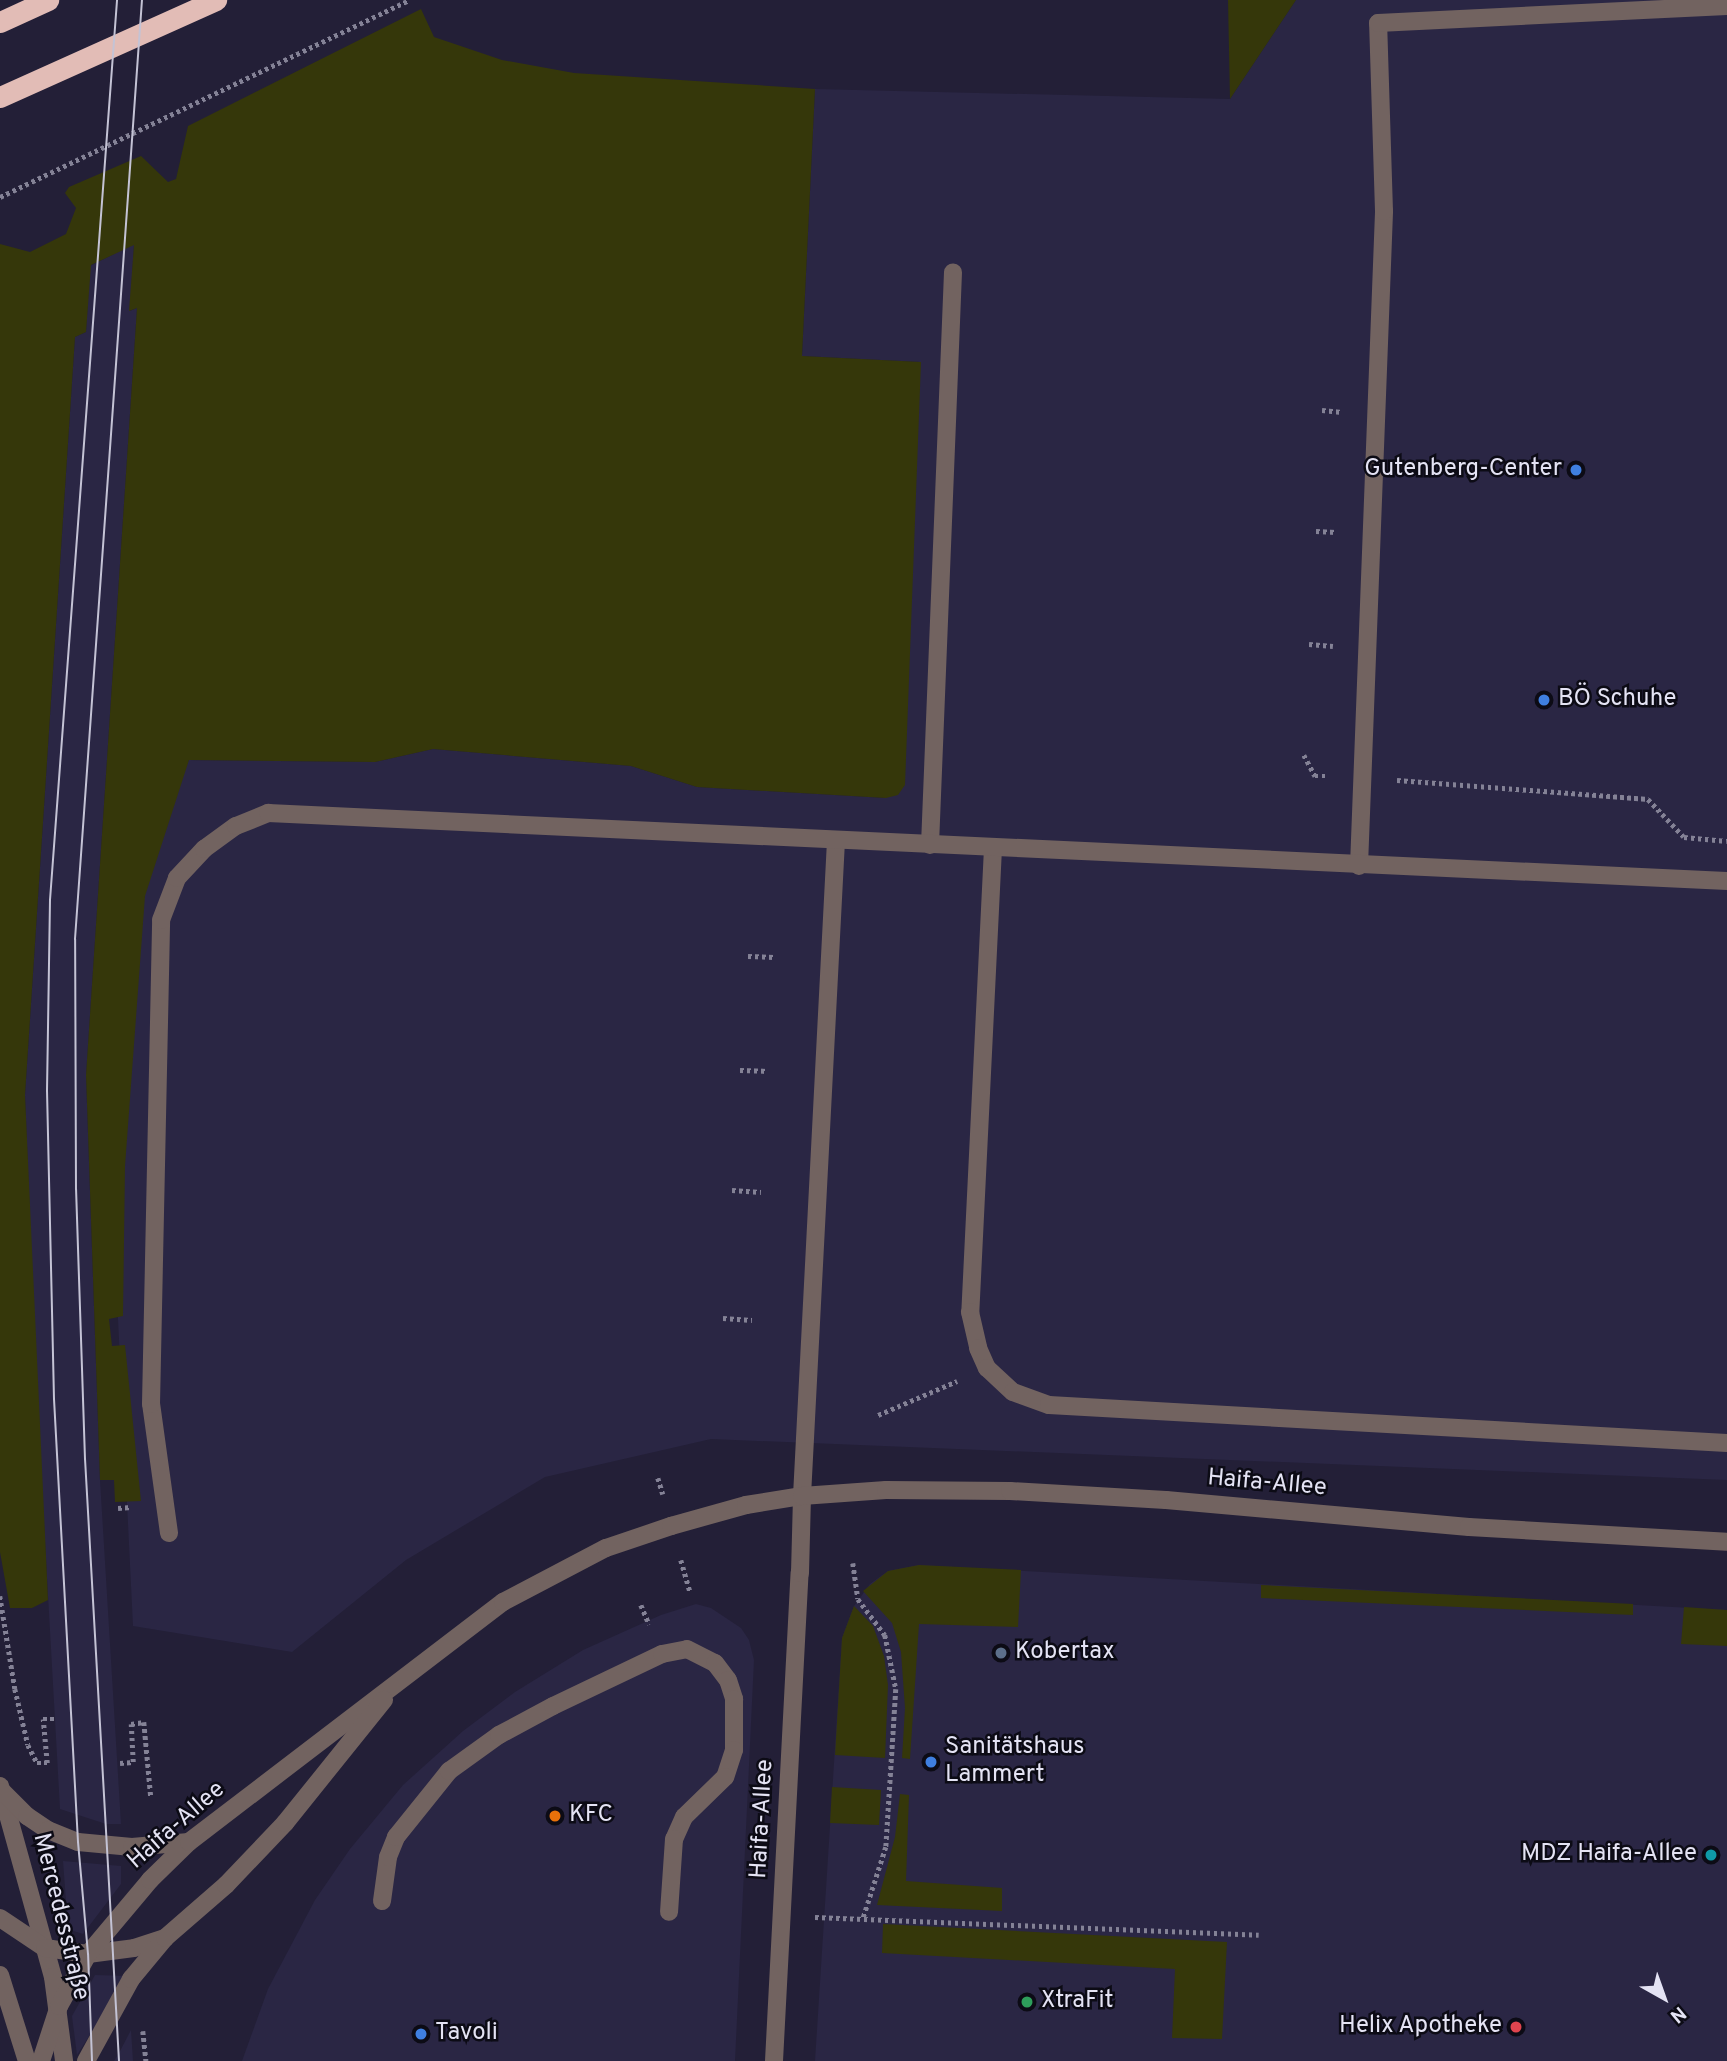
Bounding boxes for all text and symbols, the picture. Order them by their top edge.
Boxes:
place label: Gutenberg-Center [1364,456,1562,484]
marker: Gutenberg-Center [1568,462,1584,478]
place label: BÖ Schuhe [1558,686,1676,714]
marker: BÖ Schuhe [1536,692,1552,708]
street label: Haifa-Allee [1206,1464,1328,1504]
place label: Kobertax [1015,1639,1115,1667]
marker: Kobertax [993,1645,1009,1661]
place label: Sanitätshaus Lammert [945,1734,1085,1790]
marker: Sanitätshaus Lammert [923,1754,939,1770]
street label: Haifa-Allee [745,1758,781,1880]
street label: Haifa-Allee [122,1776,232,1876]
place label: KFC [569,1802,613,1830]
marker: KFC [547,1808,563,1824]
street label: Mercedesstraße [25,1831,95,2003]
place label: MDZ Haifa-Allee [1521,1841,1697,1869]
marker: MDZ Haifa-Allee [1703,1847,1719,1863]
north arrow [1629,1963,1699,2033]
place label: XtraFit [1041,1988,1114,2016]
marker: XtraFit [1019,1994,1035,2010]
text: N [1665,2001,1690,2028]
place label: Helix Apotheke [1338,2013,1502,2041]
marker: Helix Apotheke [1508,2019,1524,2035]
place label: Tavoli [435,2020,498,2048]
marker: Tavoli [413,2026,429,2042]

